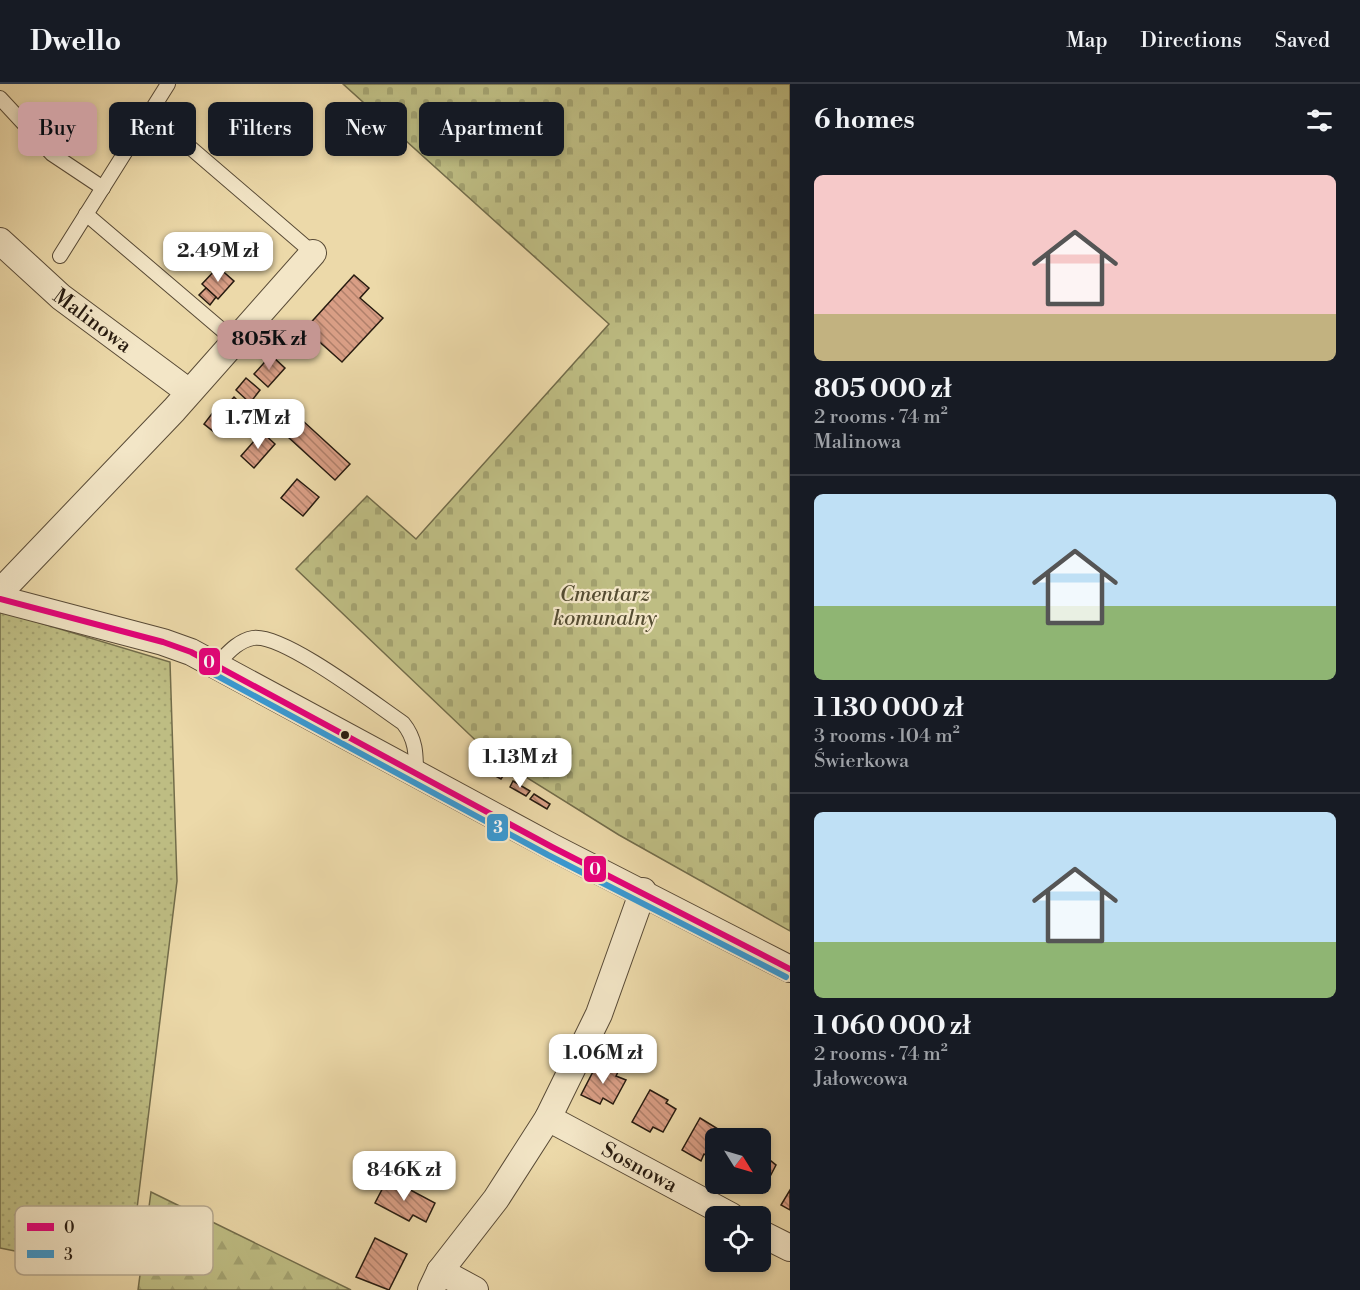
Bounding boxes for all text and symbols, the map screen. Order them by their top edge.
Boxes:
text: Dwello [30,24,121,59]
text: Map [1066,28,1108,54]
text: Directions [1141,28,1242,54]
text: Saved [1275,28,1330,54]
chip: Buy [18,102,97,156]
chip: Rent [109,102,196,156]
chip: Filters [208,102,313,156]
chip: New [325,102,407,156]
chip: Apartment [419,102,564,156]
text: 6 homes [814,104,915,136]
icon: filters [1303,104,1336,137]
icon: home [1021,214,1129,322]
pin: 2.49M zł [156,232,280,283]
text: 2.49M zł [177,239,259,264]
street label: Malinowa [47,283,137,359]
pin: 805K zł [214,320,324,371]
text: 805K zł [231,327,307,352]
text: 805 000 zł [814,373,952,405]
pin: 1.7M zł [203,399,313,450]
text: 2 rooms · 74 m² [814,405,948,430]
text: 1.7M zł [226,406,290,431]
text: Malinowa [814,430,901,455]
icon: home [1021,533,1129,641]
park label: Cmentarz komunalny [553,582,658,632]
line badge: 0 [198,647,221,676]
text: 0 [203,653,215,673]
text: 1 130 000 zł [814,692,964,724]
text: 3 rooms · 104 m² [814,724,960,749]
unlabelled marker [339,729,351,741]
pin: 1.13M zł [458,738,582,789]
text: 1.13M zł [483,745,557,770]
text: Świerkowa [814,749,909,774]
line badge: 3 [486,813,509,842]
text: 3 [493,818,503,838]
icon: home [1021,851,1129,959]
line badge: 0 [583,855,607,883]
text: 0 [589,860,601,880]
text: 1 060 000 zł [814,1010,971,1042]
pin: 1.06M zł [541,1034,665,1085]
text: 1.06M zł [563,1041,643,1066]
text: 2 rooms · 74 m² [814,1042,948,1067]
text: Jałowcowa [814,1067,908,1092]
north arrow [705,1128,771,1194]
map controls [705,1128,771,1272]
street label: Sosnowa [597,1137,682,1199]
pin: 846K zł [349,1151,459,1202]
text: 846K zł [367,1158,441,1183]
legend [15,1206,213,1275]
button: locate [705,1206,771,1272]
text: 0 [64,1218,75,1238]
text: 3 [64,1245,73,1265]

